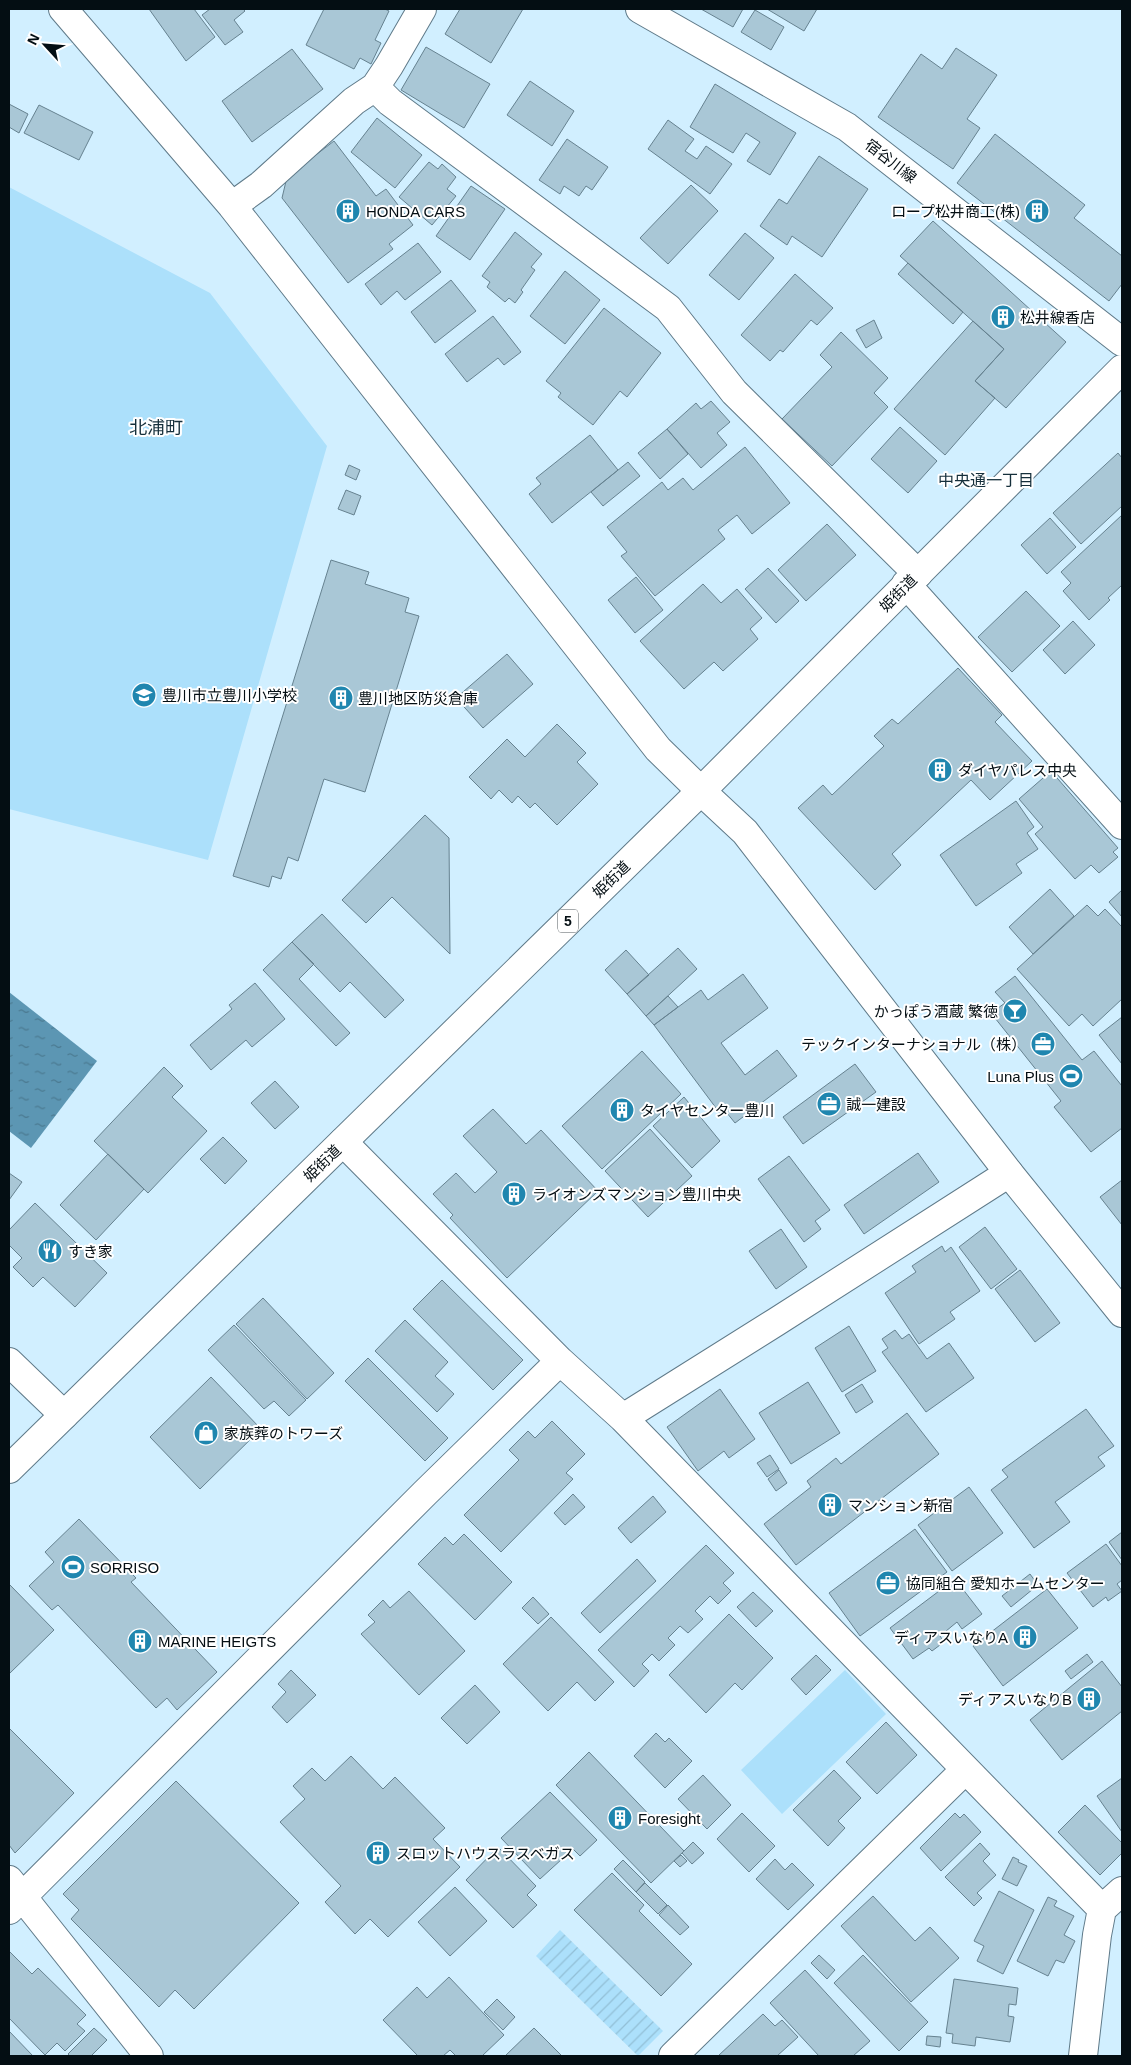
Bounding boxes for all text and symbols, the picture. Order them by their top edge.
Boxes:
north arrow [20,20,70,70]
text: N [24,31,43,47]
street label: 宿谷川線 [862,136,920,186]
building icon: HONDA CARS [335,198,361,224]
building icon: ロープ松井商工(株) [1024,198,1050,224]
place label: HONDA CARS [366,203,465,220]
place label: ロープ松井商工(株) [891,203,1020,220]
building icon: 松井線香店 [990,304,1016,330]
place label: 松井線香店 [1020,309,1095,326]
district label: 北浦町 [129,418,183,438]
district label: 中央通一丁目 [938,472,1034,489]
street label: 姫街道 [876,571,920,615]
school or university icon: 豊川市立豊川小学校 [131,682,157,708]
building icon: 豊川地区防災倉庫 [328,685,354,711]
place label: 豊川市立豊川小学校 [162,687,297,704]
place label: 豊川地区防災倉庫 [358,690,478,707]
building icon: ダイヤパレス中央 [927,757,953,783]
place label: ダイヤパレス中央 [958,762,1077,779]
street label: 姫街道 [589,857,633,901]
road number: 5 [558,909,578,932]
bar icon: かっぽう酒蔵 繁徳 [1002,998,1028,1024]
place label: かっぽう酒蔵 繁徳 [874,1003,998,1020]
office icon: テックインターナショナル（株） [1030,1031,1056,1057]
place label: テックインターナショナル（株） [801,1036,1026,1053]
sports icon: Luna Plus [1058,1063,1084,1089]
place label: Luna Plus [987,1068,1054,1085]
office icon: 誠一建設 [816,1091,842,1117]
place label: 誠一建設 [846,1096,906,1113]
building icon: タイヤセンター豊川 [609,1097,635,1123]
place label: タイヤセンター豊川 [640,1102,775,1119]
street label: 姫街道 [300,1141,344,1185]
building icon: ライオンズマンション豊川中央 [501,1181,527,1207]
place label: ライオンズマンション豊川中央 [532,1186,742,1203]
restaurant icon: すき家 [37,1238,63,1264]
place label: すき家 [68,1243,113,1260]
shop icon: 家族葬のトワーズ [193,1420,219,1446]
place label: 家族葬のトワーズ [224,1425,343,1442]
building icon: マンション新宿 [817,1492,843,1518]
place label: マンション新宿 [848,1497,953,1514]
sports icon: SORRISO [60,1554,86,1580]
place label: SORRISO [90,1559,159,1576]
office icon: 協同組合 愛知ホームセンター [875,1570,901,1596]
place label: 協同組合 愛知ホームセンター [906,1575,1105,1592]
building icon: ディアスいなりA [1012,1624,1038,1650]
building icon: MARINE HEIGTS [127,1628,153,1654]
place label: ディアスいなりA [894,1629,1008,1646]
place label: MARINE HEIGTS [158,1633,276,1650]
building icon: ディアスいなりB [1076,1686,1102,1712]
place label: ディアスいなりB [958,1691,1072,1708]
building icon: Foresight [607,1805,633,1831]
place label: Foresight [638,1810,701,1827]
building icon: スロットハウスラスベガス [365,1840,391,1866]
place label: スロットハウスラスベガス [396,1845,575,1862]

